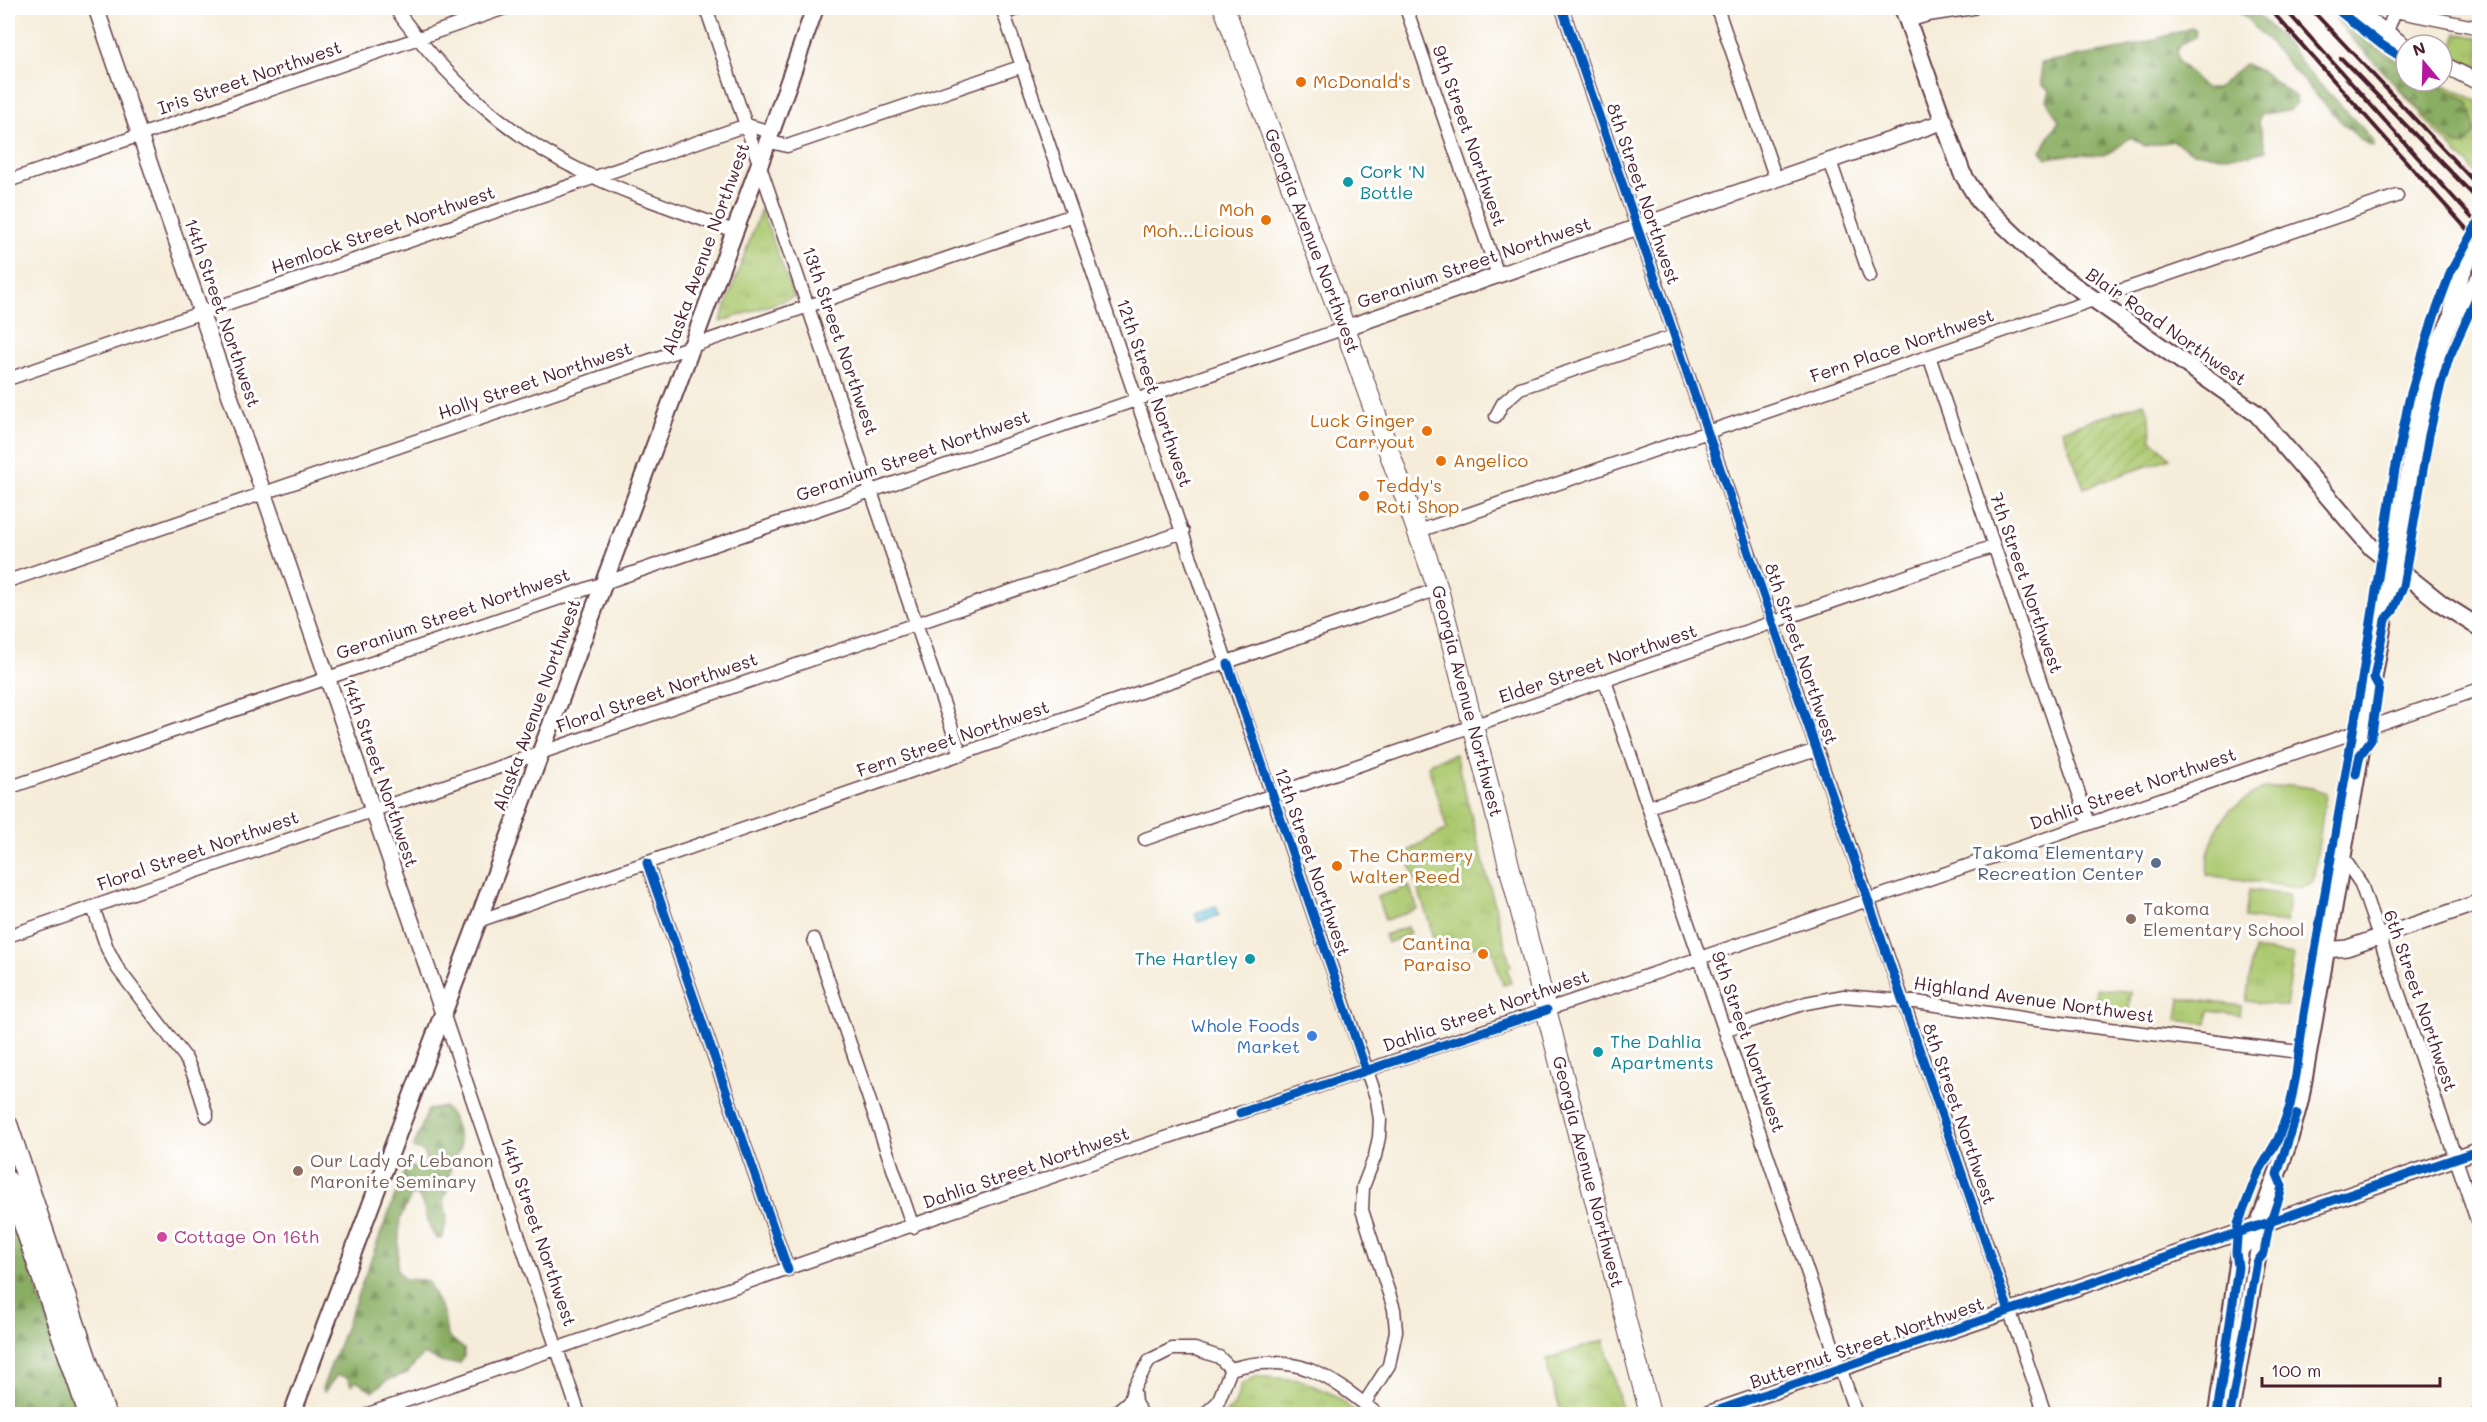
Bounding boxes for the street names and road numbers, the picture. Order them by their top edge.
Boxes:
street label: Iris Street Northwest [155,34,345,120]
street label: 9th Street Northwest [1428,42,1512,230]
street label: 8th Street Northwest [1602,100,1686,288]
street label: Georgia Avenue Northwest [1260,125,1366,356]
street label: Alaska Avenue Northwest [655,139,755,358]
street label: Hemlock Street Northwest [268,179,498,279]
street label: Geranium Street Northwest [1353,211,1594,313]
street label: 14th Street Northwest [179,215,267,410]
street label: 13th Street Northwest [797,243,885,438]
street label: Blair Road Northwest [2082,262,2252,391]
street label: 12th Street Northwest [1111,295,1198,490]
street label: Fern Place Northwest [1807,302,1997,388]
street label: Holly Street Northwest [435,336,635,425]
street label: Geranium Street Northwest [792,404,1033,506]
street label: 7th Street Northwest [1985,489,2069,676]
street label: 8th Street Northwest [1760,560,1844,748]
street label: Geranium Street Northwest [332,562,573,664]
street label: Georgia Avenue Northwest [1427,583,1509,819]
street label: Alaska Avenue Northwest [486,595,586,814]
street label: Elder Street Northwest [1495,618,1700,708]
street label: Floral Street Northwest [553,646,761,738]
street label: 14th Street Northwest [337,675,425,870]
street label: Fern Street Northwest [853,694,1052,782]
street label: Dahlia Street Northwest [2026,741,2239,835]
street label: 12th Street Northwest [1269,764,1356,959]
street label: Floral Street Northwest [94,804,302,896]
street label: 6th Street Northwest [2379,907,2463,1095]
street label: 9th Street Northwest [1707,948,1791,1136]
street label: Dahlia Street Northwest [1379,963,1592,1057]
street label: Highland Avenue Northwest [1912,970,2156,1028]
street label: 8th Street Northwest [1918,1020,2002,1208]
street label: Georgia Avenue Northwest [1547,1053,1630,1290]
street label: Dahlia Street Northwest [919,1120,1132,1214]
street label: 14th Street Northwest [495,1134,583,1329]
street label: Butternut Street Northwest [1746,1291,1987,1394]

